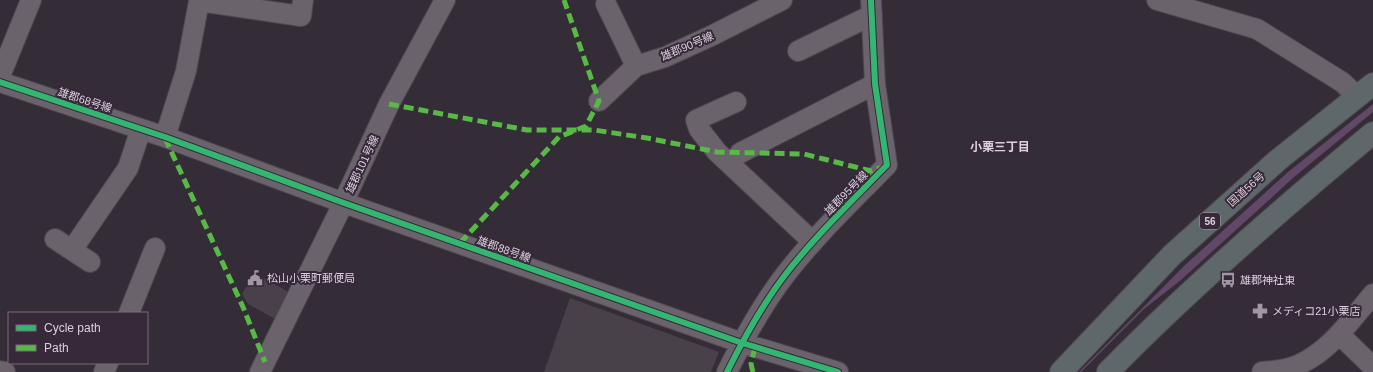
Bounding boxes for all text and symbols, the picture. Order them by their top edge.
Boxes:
street label: 雄郡90号線 [659,29,715,63]
street label: 雄郡68号線 [56,86,114,114]
street label: 雄郡101号線 [343,133,381,195]
district label: 小栗三丁目 [970,140,1030,154]
street label: 雄郡95号線 [822,169,870,217]
street label: 国道56号 [1225,169,1267,209]
road number: 56 [1200,213,1220,229]
street label: 雄郡88号線 [476,234,532,264]
public building icon: 松山小栗町郵便局 [246,269,264,287]
bus stop icon: 雄郡神社東 [1219,271,1237,289]
place label: 松山小栗町郵便局 [267,272,355,284]
place label: 雄郡神社東 [1240,274,1295,286]
pharmacy icon: メディコ21小栗店 [1251,302,1269,320]
place label: メディコ21小栗店 [1272,305,1360,317]
legend [8,312,148,364]
text: Cycle path [44,321,101,335]
text: Path [44,341,69,355]

